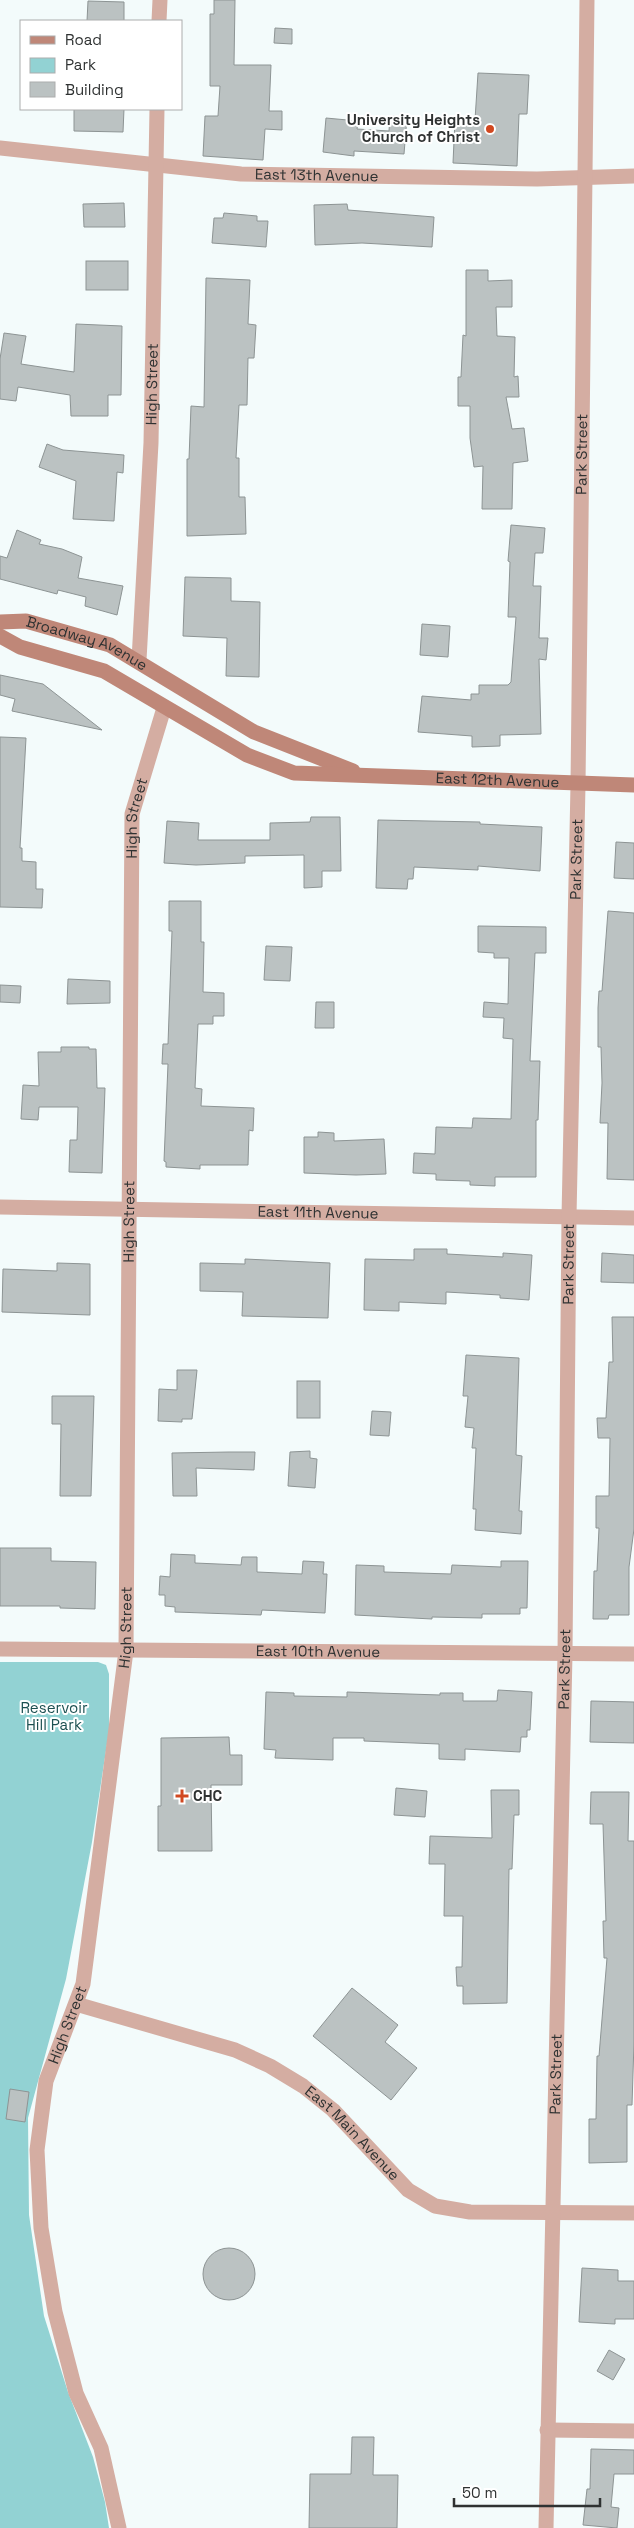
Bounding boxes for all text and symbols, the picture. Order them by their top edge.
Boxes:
legend [20,20,182,110]
text: Road [65,30,102,49]
text: Park [65,55,96,74]
text: Building [65,80,124,99]
place label: University Heights Church of Christ [347,110,480,146]
marker: University Heights Church of Christ [484,123,496,135]
street label: East 13th Avenue [255,164,379,185]
street label: High Street [141,343,162,426]
street label: Park Street [571,414,591,495]
street label: Broadway Avenue [24,612,151,675]
street label: East 12th Avenue [435,768,560,791]
street label: High Street [122,775,151,859]
street label: Park Street [566,819,586,900]
street label: High Street [119,1180,138,1263]
street label: East 11th Avenue [257,1201,379,1223]
street label: Park Street [558,1224,578,1305]
street label: High Street [114,1586,135,1670]
street label: Park Street [554,1629,574,1710]
street label: East 10th Avenue [256,1641,380,1661]
park label: Reservoir Hill Park [20,1698,88,1734]
place label: CHC [193,1786,223,1805]
marker: CHC [175,1789,189,1803]
street label: High Street [43,1983,90,2066]
street label: Park Street [545,2033,566,2115]
street label: East Main Avenue [301,2081,404,2184]
scale bar [454,2476,600,2508]
text: 50 m [462,2483,497,2502]

